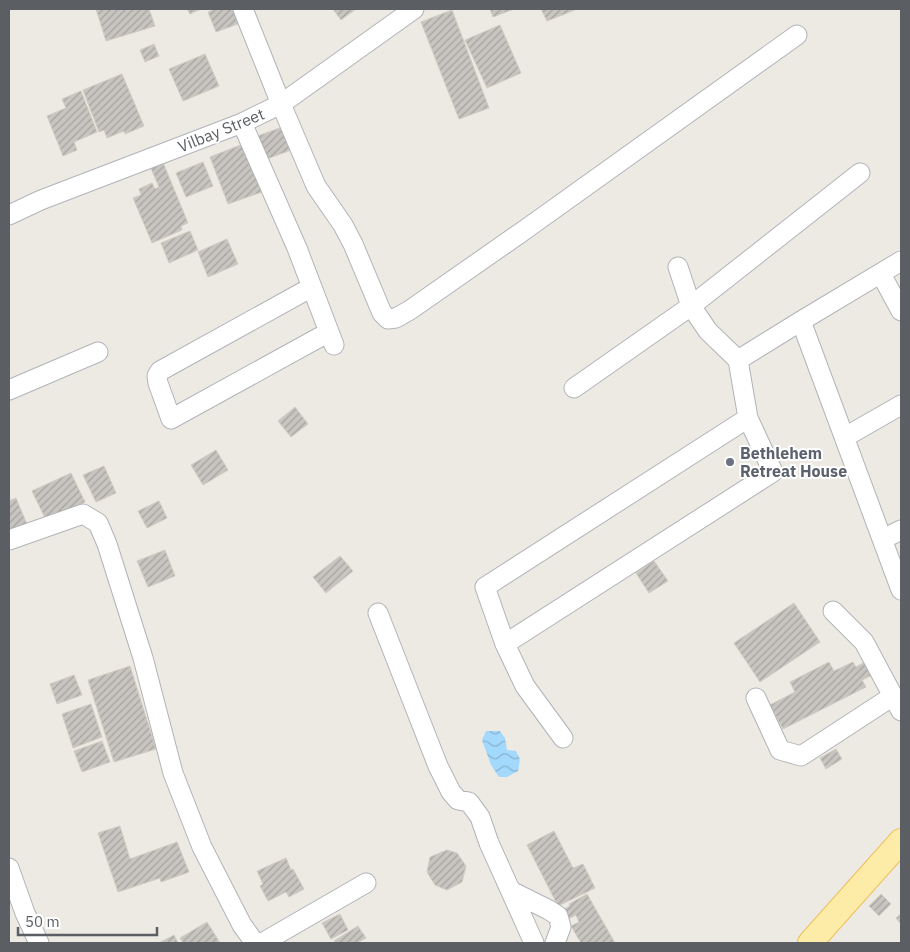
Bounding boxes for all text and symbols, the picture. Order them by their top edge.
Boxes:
street label: Vilbay Street [175,104,267,156]
place label: Bethlehem Retreat House [740,443,847,481]
marker: Bethlehem Retreat House [724,456,736,468]
scale bar [18,904,156,936]
text: 50 m [25,912,60,931]

